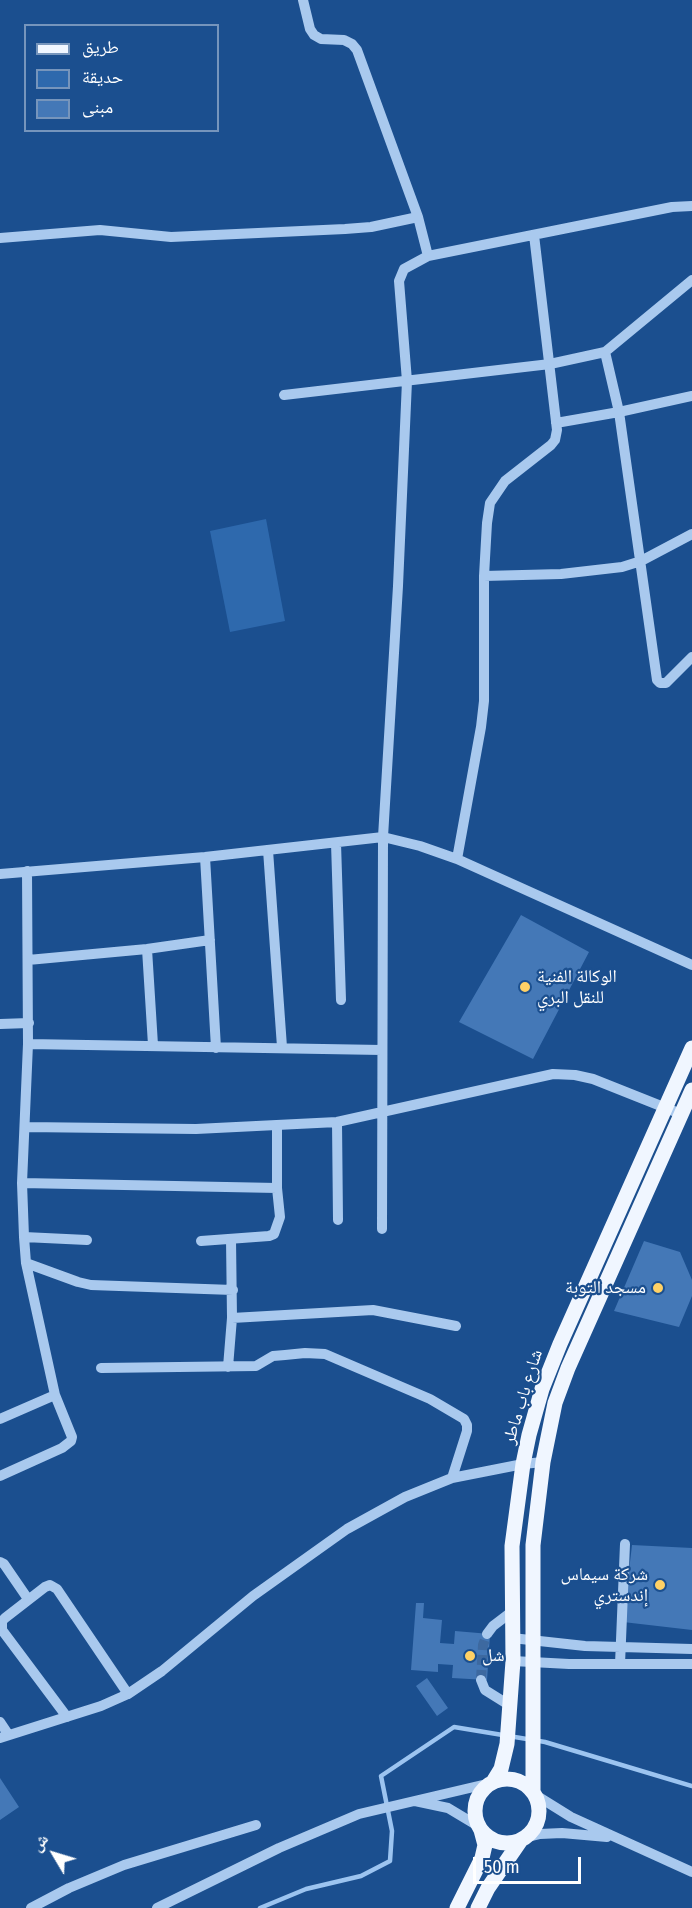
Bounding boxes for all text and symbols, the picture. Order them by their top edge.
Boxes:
legend [24,24,219,132]
text: طريق [82,36,119,58]
text: حديقة [82,66,123,88]
text: مبنى [82,96,113,118]
place label: الوكالة الفنية للنقل البري [537,966,617,1008]
marker: الوكالة الفنية للنقل البري [518,980,532,994]
place label: مسجد التوبة [565,1277,646,1299]
marker: مسجد التوبة [651,1281,665,1295]
street label: شارع باب ماطر [498,1347,548,1447]
place label: شركة سيماس إندستري [561,1564,648,1606]
marker: شركة سيماس إندستري [653,1578,667,1592]
place label: شل [482,1645,504,1667]
marker: شل [463,1649,477,1663]
north arrow [24,1824,84,1884]
text: ش [27,1830,52,1855]
scale bar [476,1845,584,1883]
text: 50 m [484,1856,520,1878]

